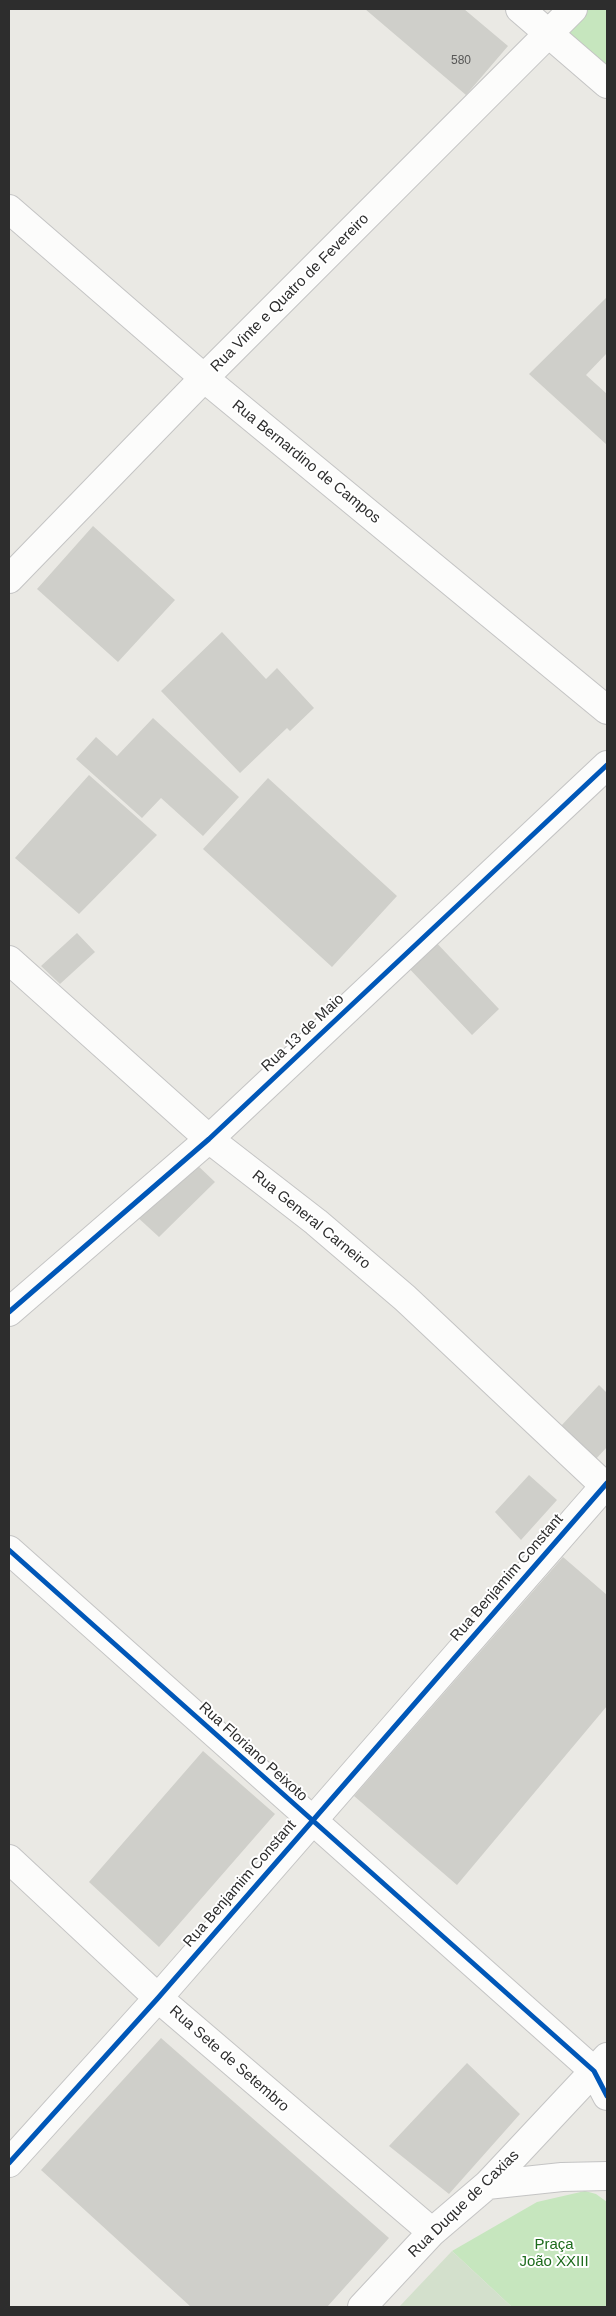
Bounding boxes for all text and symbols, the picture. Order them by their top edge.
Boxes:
house number: 580 [451,54,471,68]
street label: Rua Vinte e Quatro de Fevereiro [207,210,373,376]
street label: Rua Bernardino de Campos [228,396,384,528]
street label: Rua 13 de Maio [258,990,348,1076]
street label: Rua General Carneiro [248,1167,374,1273]
street label: Rua Benjamim Constant [447,1511,567,1645]
street label: Rua Floriano Peixoto [195,1698,311,1806]
street label: Rua Benjamim Constant [180,1817,300,1951]
street label: Rua Sete de Setembro [166,2002,292,2116]
street label: Rua Duque de Caxias [405,2147,523,2261]
park label: Praça João XXIII [519,2236,589,2271]

